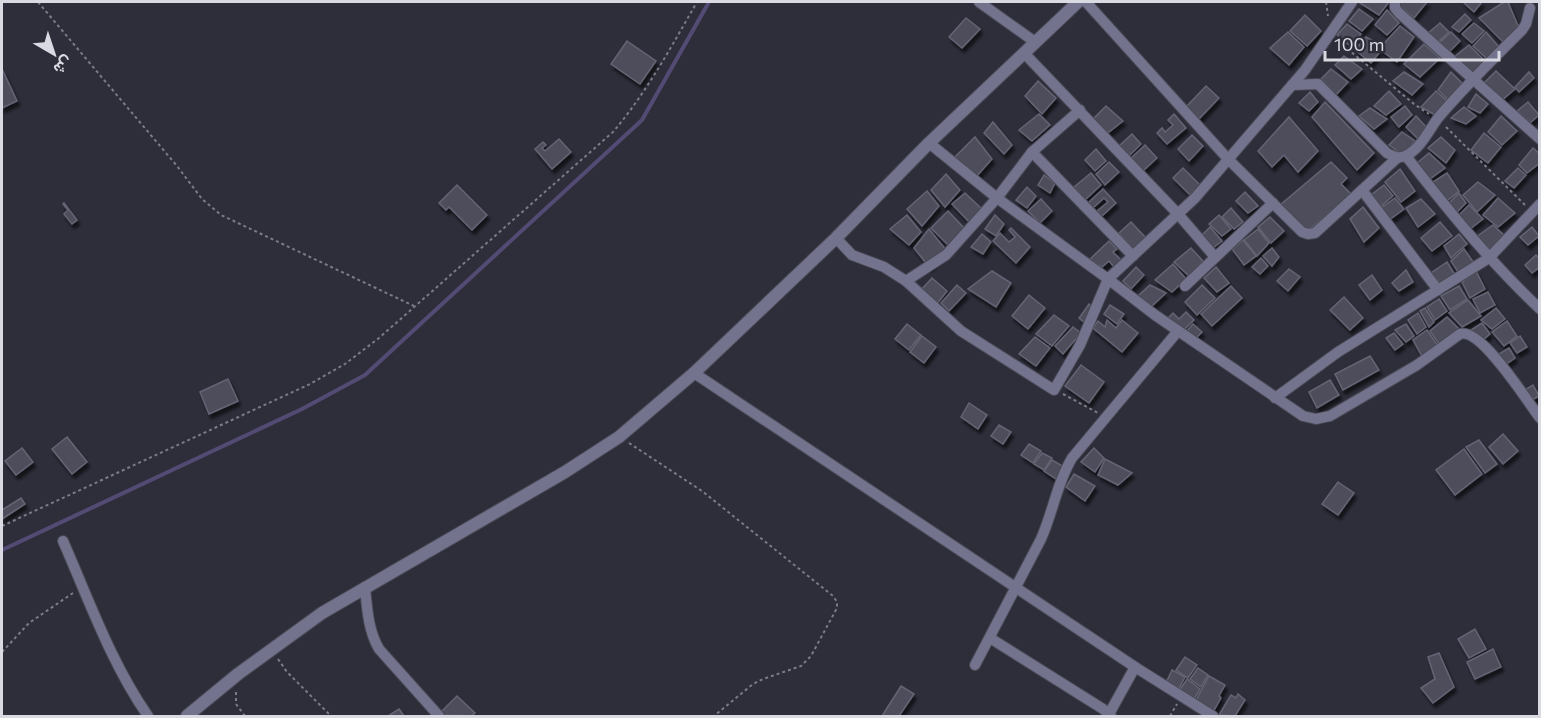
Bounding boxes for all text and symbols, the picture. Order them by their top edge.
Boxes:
north arrow [24,24,84,84]
scale bar [1325,24,1499,62]
text: 100 m [1334,33,1384,55]
text: ش [50,52,77,79]

